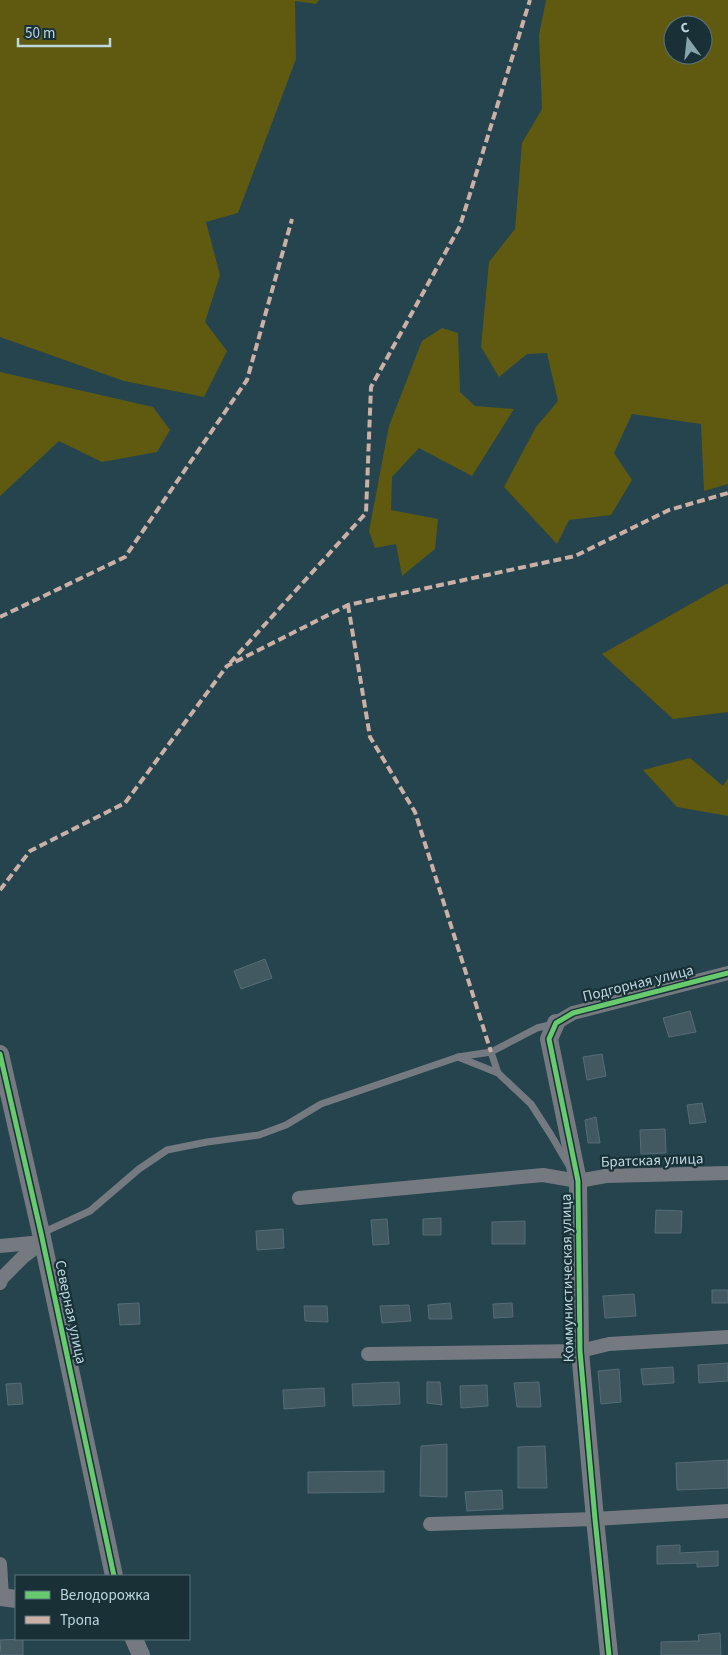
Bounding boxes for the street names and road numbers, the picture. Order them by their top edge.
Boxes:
street label: Подгорная улица [580,960,696,1007]
street label: Братская улица [600,1148,704,1173]
street label: Коммунистическая улица [556,1194,579,1362]
street label: Северная улица [49,1258,92,1366]

